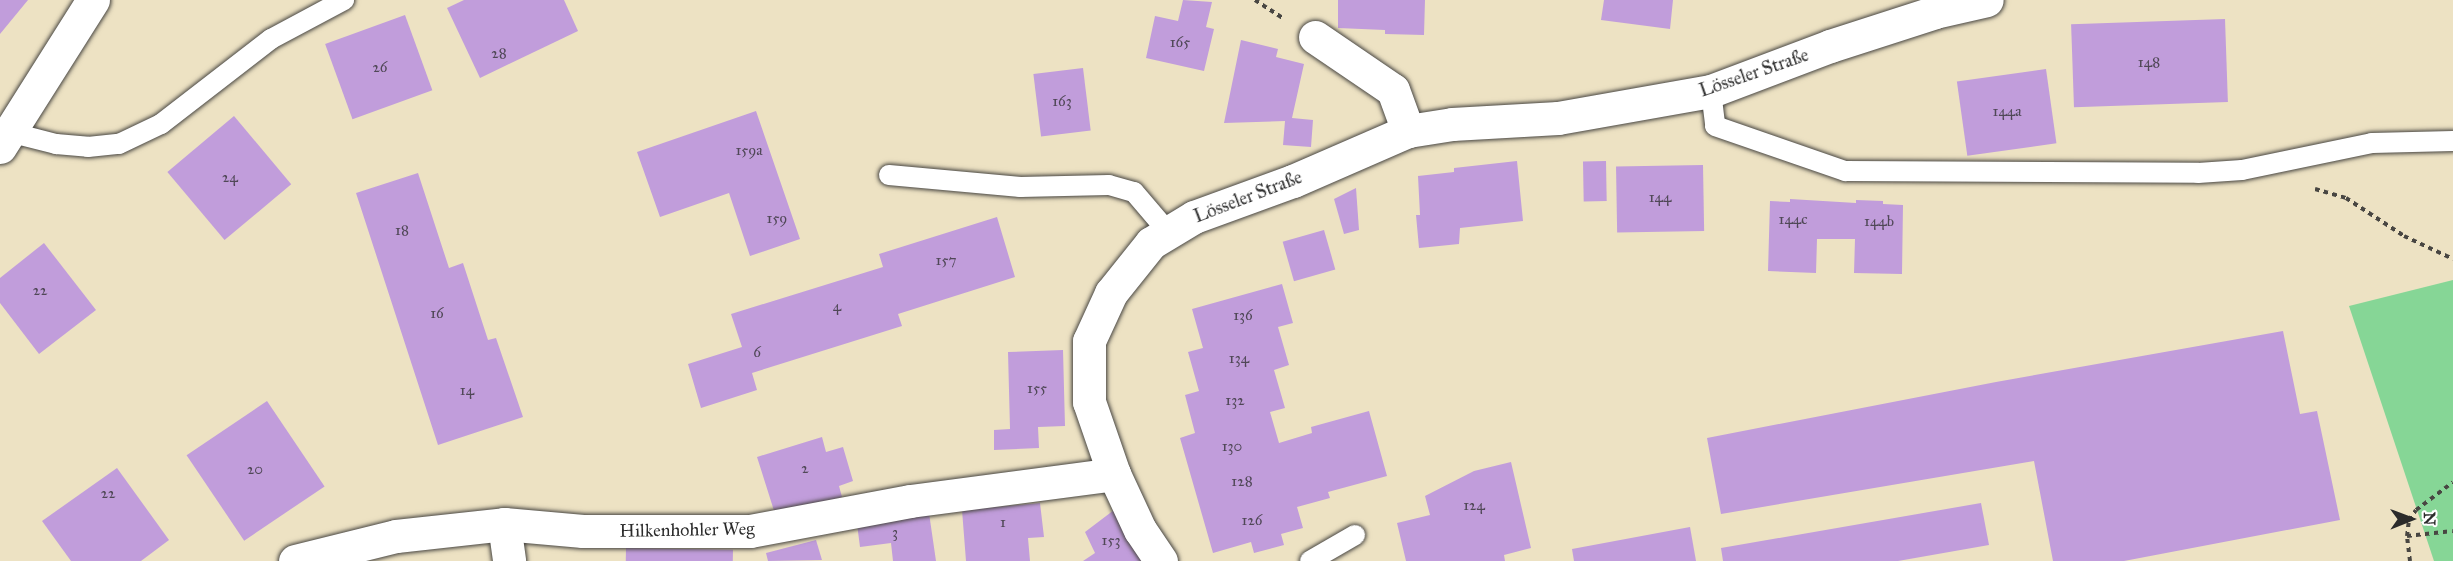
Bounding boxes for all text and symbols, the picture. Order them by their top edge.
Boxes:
house number: 165 [1170,34,1190,52]
street label: Lösseler Straße [1697,44,1811,102]
house number: 28 [491,45,507,63]
house number: 148 [2138,54,2160,72]
house number: 26 [372,59,388,77]
house number: 163 [1052,93,1072,111]
house number: 144a [1993,103,2021,121]
house number: 159a [735,142,763,160]
street label: Lösseler Straße [1191,166,1305,228]
house number: 24 [222,169,238,187]
house number: 144 [1649,189,1671,207]
house number: 159 [767,210,787,228]
house number: 144c [1779,211,1807,229]
house number: 144b [1864,213,1894,231]
house number: 18 [395,222,409,240]
house number: 157 [936,252,956,270]
house number: 22 [33,282,47,300]
house number: 4 [833,298,841,316]
house number: 16 [430,305,444,323]
house number: 136 [1233,307,1253,325]
house number: 6 [753,344,761,362]
house number: 134 [1229,350,1249,368]
house number: 155 [1027,380,1047,398]
house number: 14 [460,382,474,400]
house number: 132 [1225,392,1245,410]
house number: 130 [1222,438,1242,456]
house number: 2 [801,460,809,478]
house number: 20 [247,461,263,479]
house number: 128 [1231,473,1253,491]
house number: 22 [101,485,115,503]
north arrow [2381,489,2441,549]
house number: 124 [1463,497,1485,515]
house number: 126 [1241,512,1263,530]
text: N [2420,512,2439,526]
house number: 1 [1000,514,1006,532]
street label: Hilkenhohler Weg [619,518,755,542]
house number: 3 [892,524,898,542]
house number: 153 [1102,532,1120,550]

